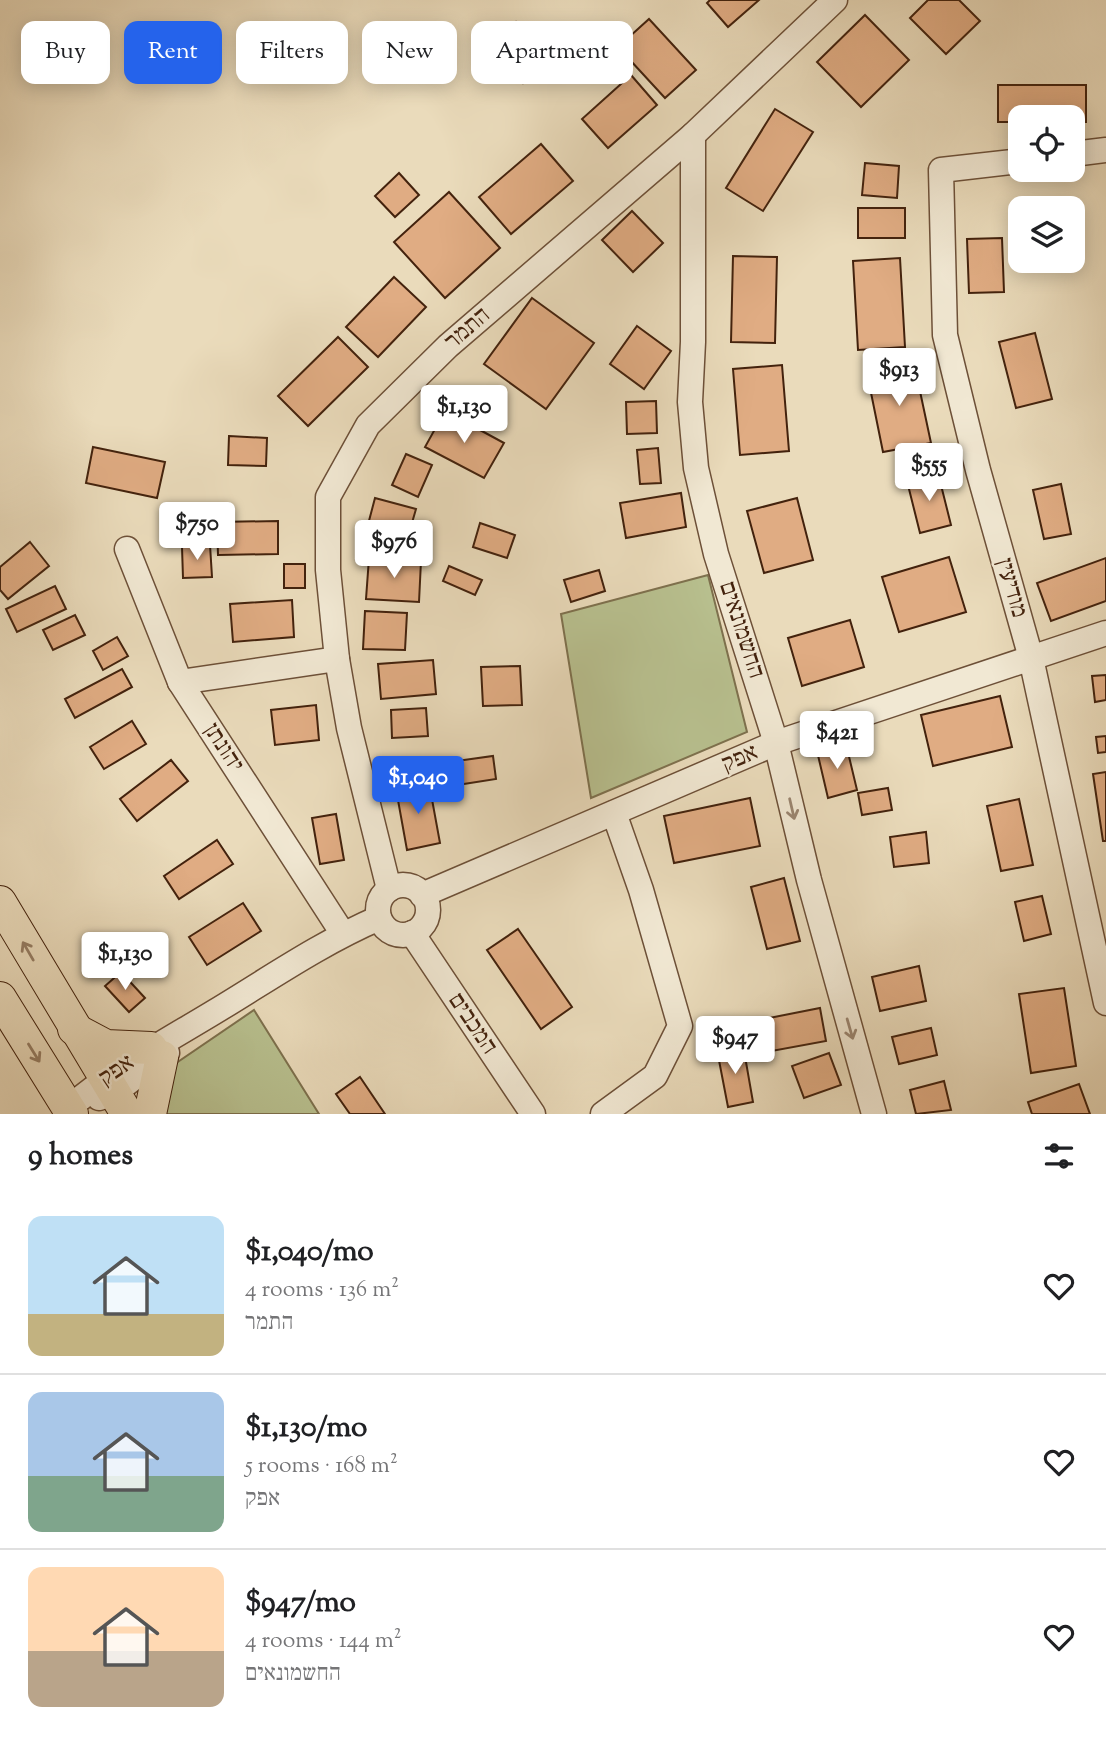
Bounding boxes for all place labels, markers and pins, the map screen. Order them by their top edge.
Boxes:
pin: $913 [858,348,940,408]
pin: $1,130 [407,386,521,445]
pin: $555 [888,444,970,503]
pin: $750 [156,503,238,562]
pin: $976 [353,520,435,580]
pin: $421 [796,712,878,771]
pin: $1,040 [361,756,475,816]
pin: $1,130 [68,932,182,992]
pin: $947 [694,1016,776,1076]

